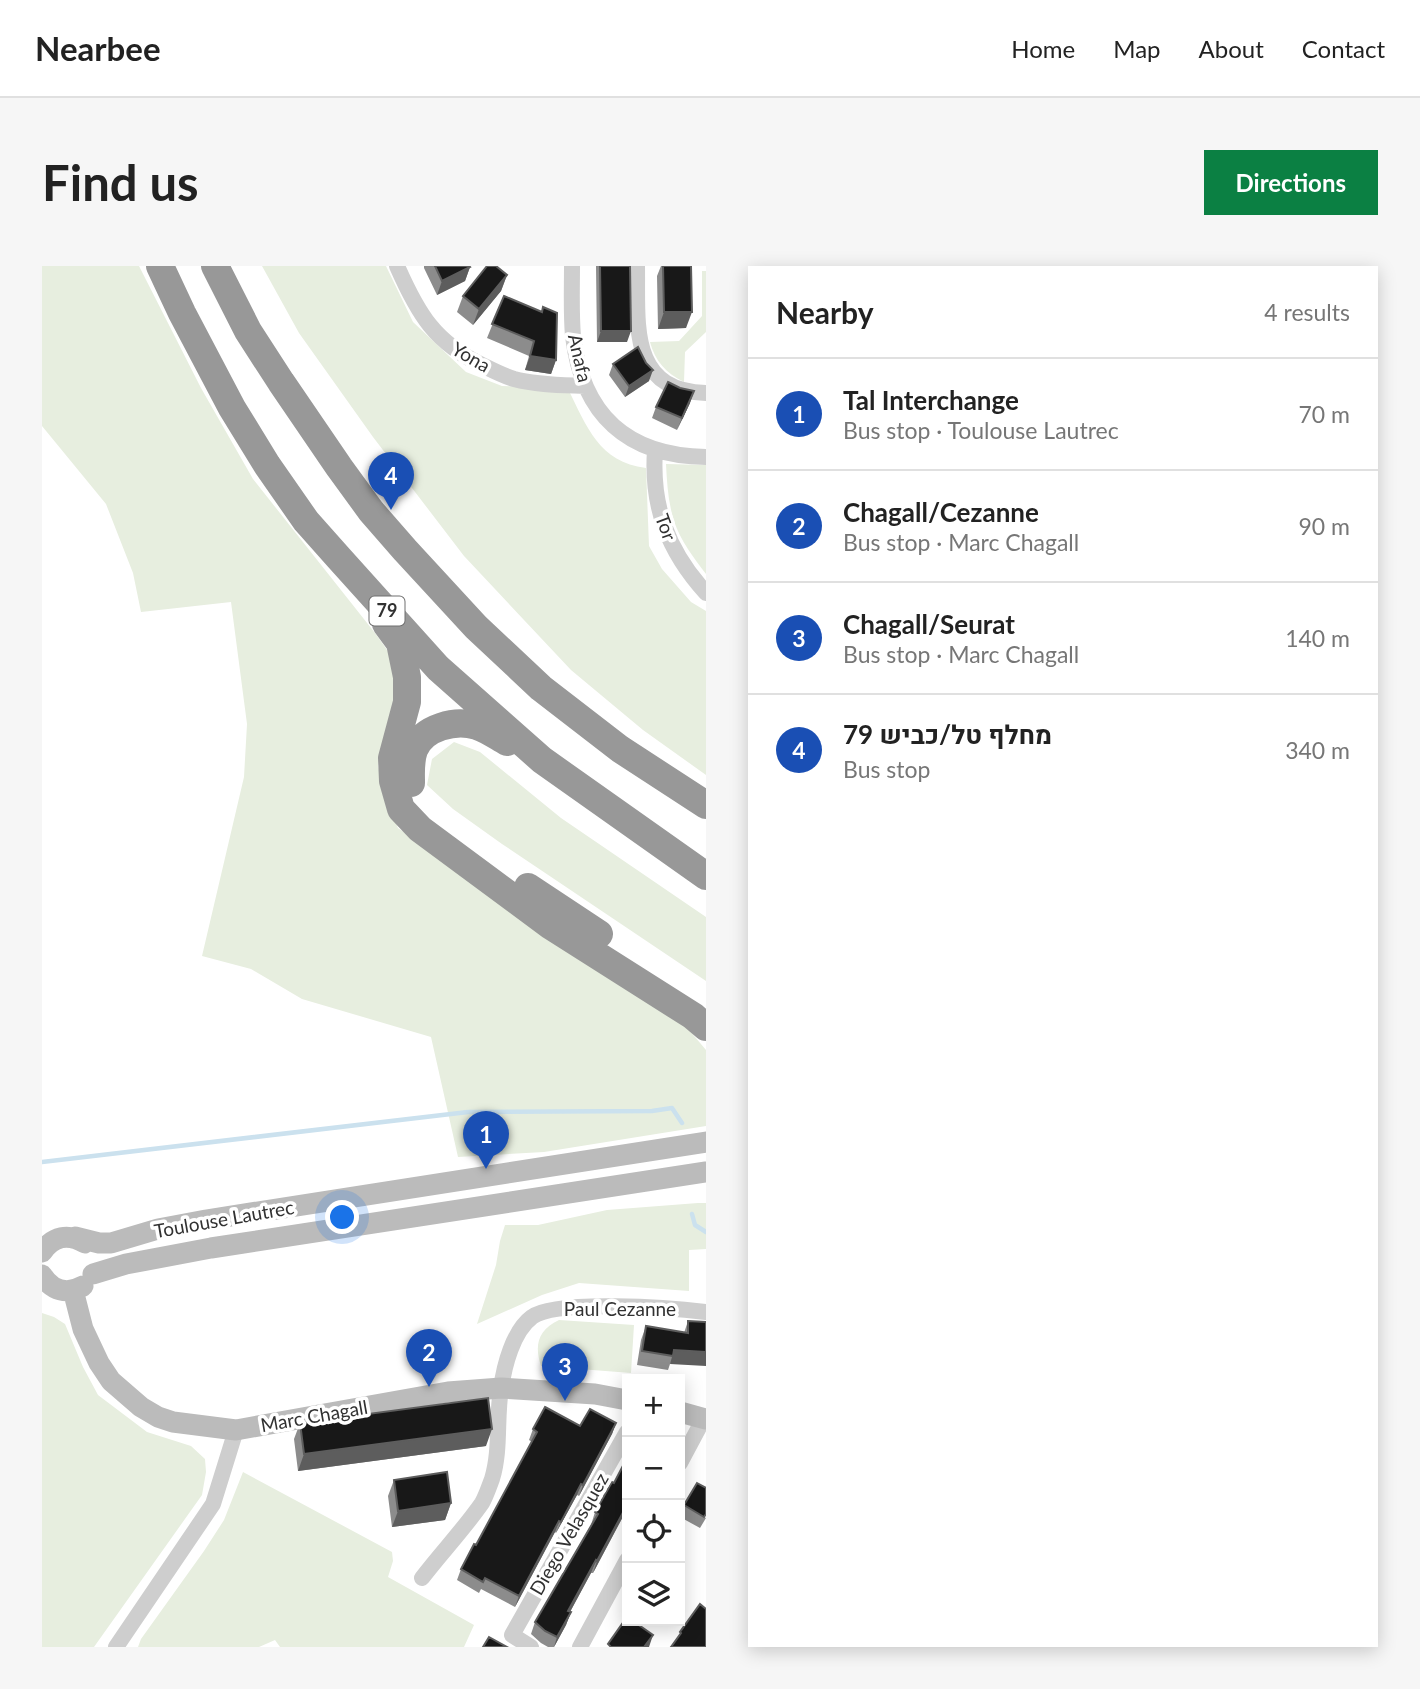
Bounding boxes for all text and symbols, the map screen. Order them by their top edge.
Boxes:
text: Nearbee [35,28,161,68]
text: Home [1011,34,1075,63]
text: Map [1113,34,1161,63]
text: About [1199,34,1264,63]
text: Contact [1302,34,1385,63]
button: Directions [1204,150,1378,215]
text: Find us [42,153,199,211]
text: Nearby [776,294,874,330]
text: 4 results [1264,298,1350,326]
street label: Anafa [564,332,597,384]
street label: Yona [448,336,495,377]
text: Tal Interchange [843,384,1019,416]
text: 1 [792,400,806,428]
text: 70 m [1299,400,1350,428]
text: Bus stop · Toulouse Lautrec [843,416,1119,444]
pin: 4 [368,452,414,510]
text: Chagall/Cezanne [843,496,1039,528]
street label: Tor [651,510,682,543]
text: 2 [792,512,806,540]
text: 90 m [1299,512,1350,540]
text: Bus stop · Marc Chagall [843,528,1079,556]
road number: 79 [370,596,404,626]
text: Chagall/Seurat [843,608,1015,640]
text: 3 [792,624,806,652]
text: 140 m [1285,624,1350,652]
text: Bus stop · Marc Chagall [843,640,1079,668]
text: מחלף טל/כביש 79 [843,718,1052,750]
text: 4 [792,736,806,764]
text: 340 m [1285,736,1350,764]
text: Bus stop [843,755,930,783]
pin: 1 [463,1111,509,1169]
street label: Toulouse Lautrec [152,1195,296,1242]
your location [325,1200,359,1234]
street label: Paul Cezanne [564,1297,676,1320]
pin: 2 [406,1329,452,1387]
pin: 3 [542,1343,588,1401]
map controls [622,1374,685,1626]
button: + [622,1374,685,1437]
street label: Marc Chagall [259,1395,369,1436]
button: − [622,1437,685,1500]
street label: Diego Velasquez [524,1469,613,1599]
button: locate [622,1500,685,1563]
button: layers [622,1563,685,1626]

